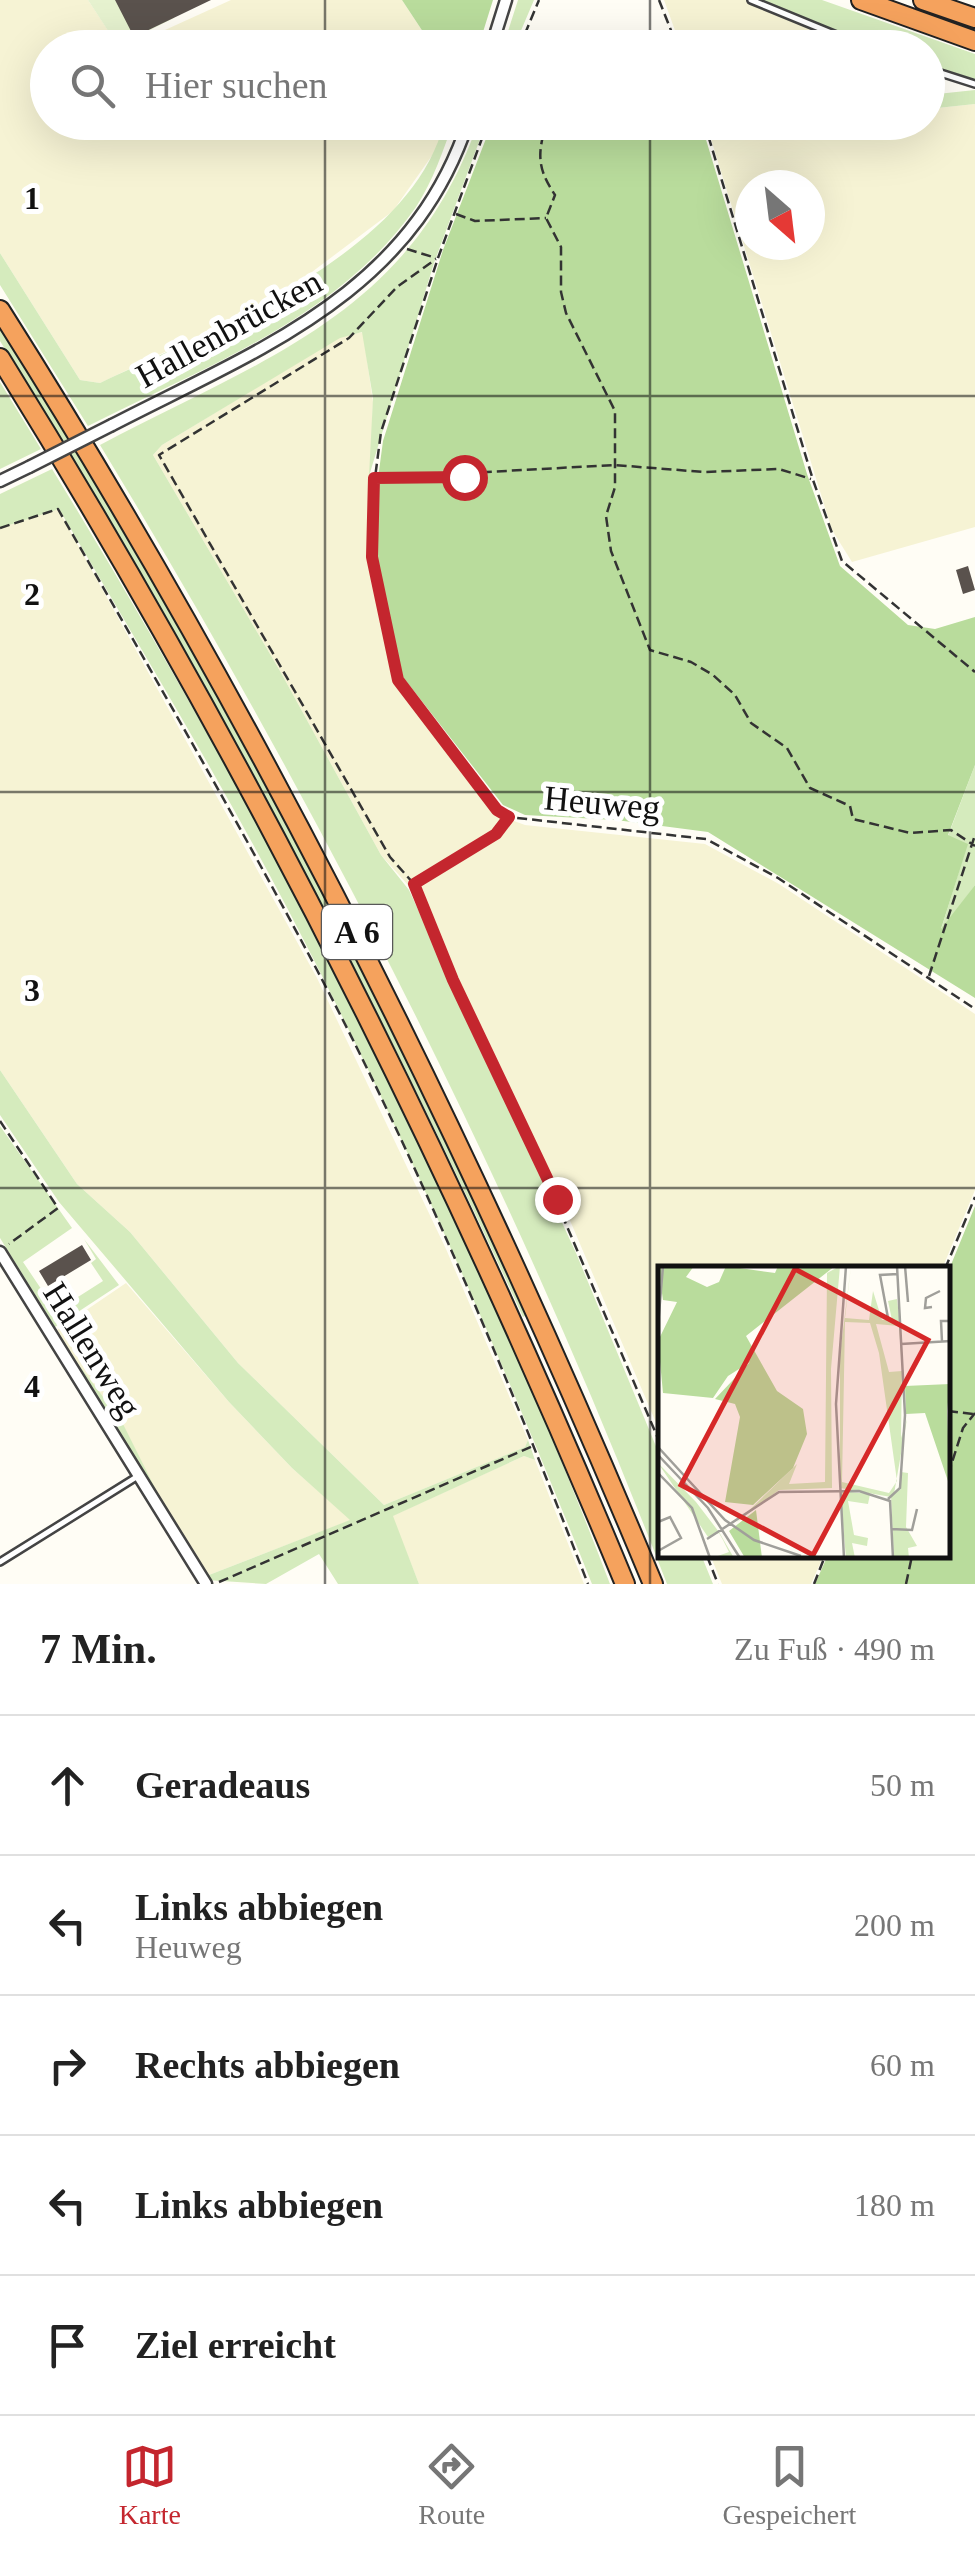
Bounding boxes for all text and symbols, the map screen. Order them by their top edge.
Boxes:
search box [30,30,945,140]
icon: search [65,58,120,113]
text: Hier suchen [145,64,328,106]
north arrow [735,170,825,260]
text: 1 [24,180,40,216]
street label: Hallenbrücken [129,262,329,396]
route start [442,455,488,501]
text: 2 [24,576,40,612]
street label: Heuweg [542,778,662,828]
road number: A 6 [322,905,392,959]
text: 3 [24,972,40,1008]
route end [535,1177,581,1223]
inset map [658,1266,950,1559]
street label: Hallenweg [35,1275,149,1425]
text: 4 [24,1368,40,1404]
text: 7 Min. [40,1626,157,1672]
text: Zu Fuß · 490 m [734,1631,935,1667]
icon: ahead [40,1758,95,1813]
text: Geradeaus [135,1764,310,1806]
text: 50 m [870,1767,935,1803]
text: Links abbiegen [135,1886,383,1928]
icon: left [40,1898,95,1953]
text: 200 m [854,1907,935,1943]
text: Heuweg [135,1929,242,1965]
icon: right [40,2038,95,2093]
text: Rechts abbiegen [135,2044,400,2086]
text: 60 m [870,2047,935,2083]
icon: left [40,2178,95,2233]
text: Links abbiegen [135,2184,383,2226]
text: 180 m [854,2187,935,2223]
icon: arrive [40,2318,95,2373]
text: Ziel erreicht [135,2324,336,2366]
tab: Karte [119,2439,181,2531]
tab: Route [418,2439,485,2531]
tab: Gespeichert [723,2439,856,2531]

